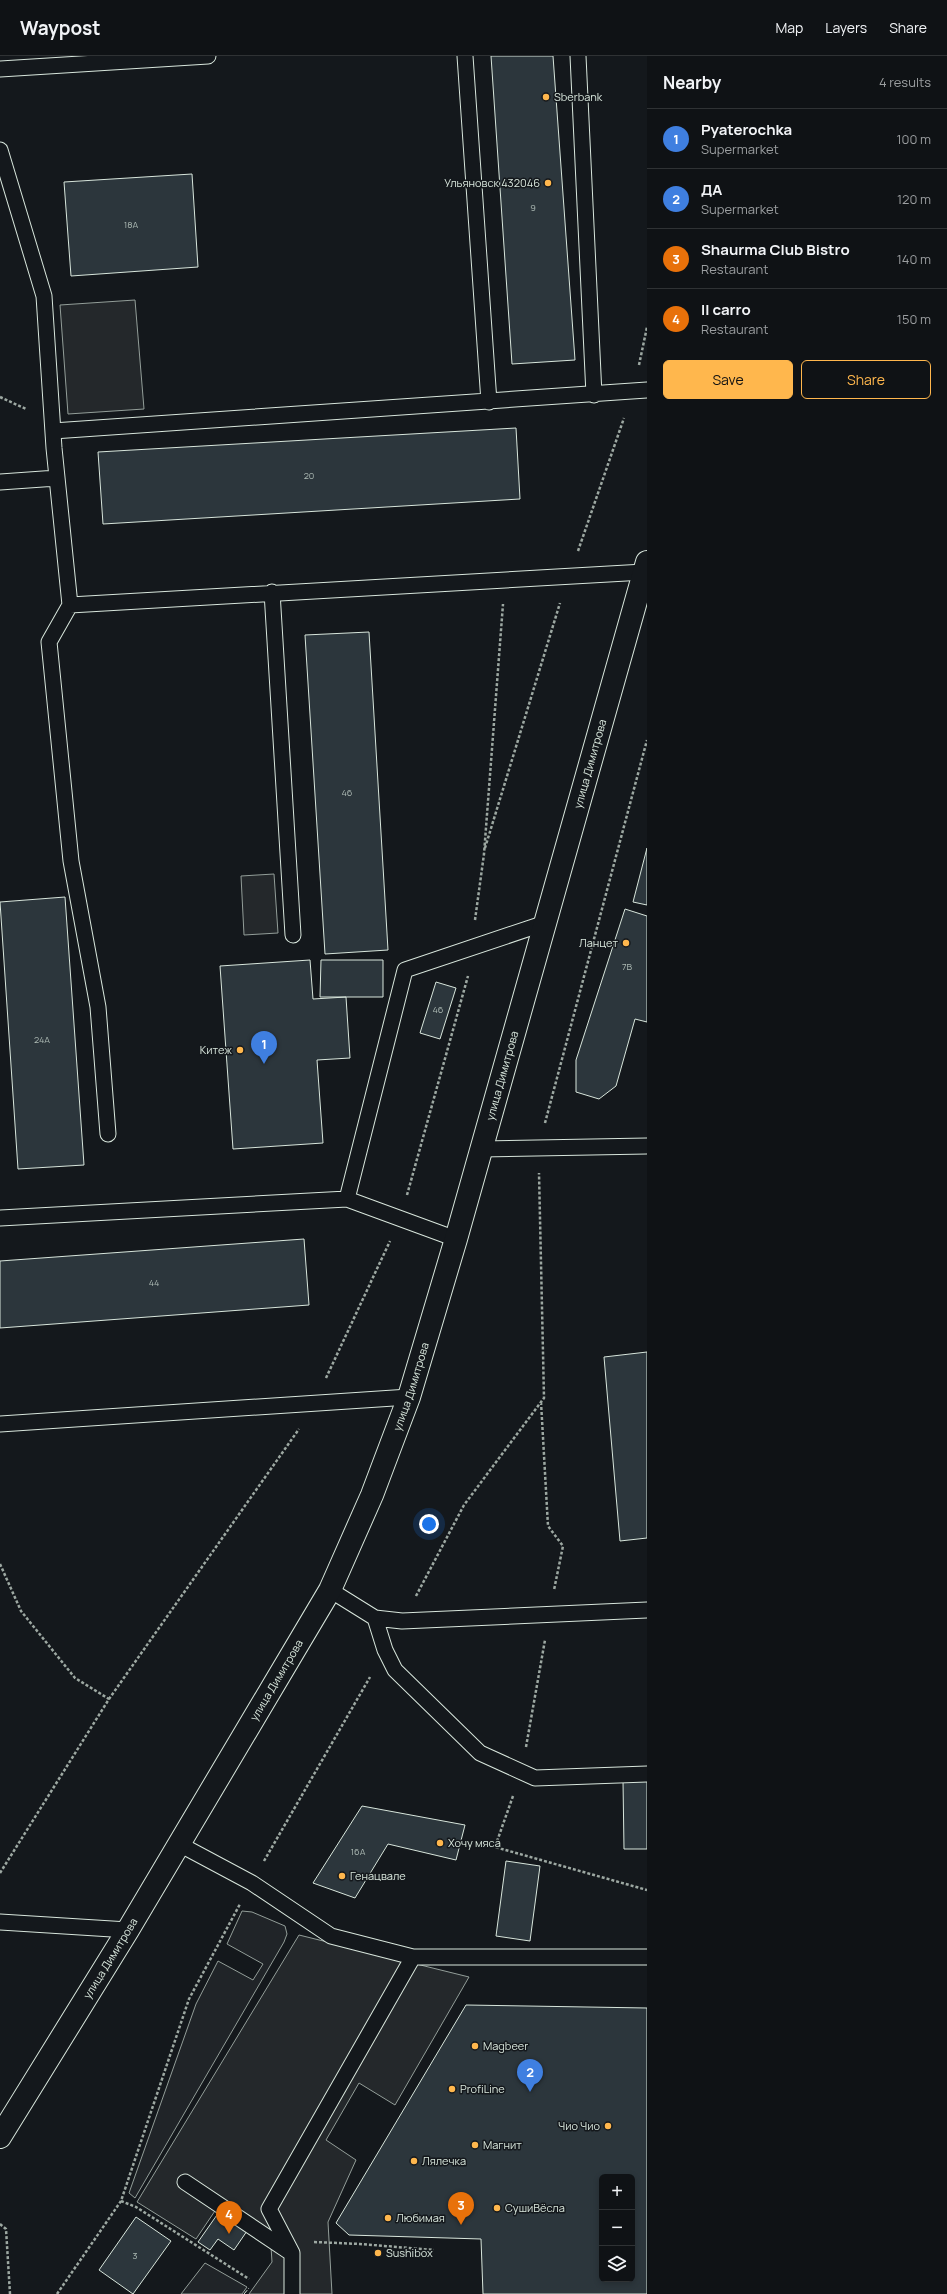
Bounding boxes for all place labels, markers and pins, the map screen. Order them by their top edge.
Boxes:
place label: Sberbank [554,89,603,104]
marker: Sberbank [541,92,551,102]
place label: Ульяновск 432046 [444,175,540,190]
marker: Ульяновск 432046 [543,178,553,188]
place label: Ланцет [579,935,618,950]
marker: Ланцет [621,938,631,948]
pin: 1 [251,1031,277,1064]
place label: Китеж [200,1042,232,1057]
marker: Китеж [235,1045,245,1055]
place label: Хочу мяса [448,1835,501,1850]
marker: Хочу мяса [435,1838,445,1848]
place label: Генацвале [350,1868,406,1883]
marker: Генацвале [337,1871,347,1881]
place label: Magbeer [483,2038,528,2053]
marker: Magbeer [470,2041,480,2051]
pin: 2 [517,2059,543,2092]
place label: ProfiLine [460,2081,505,2096]
marker: ProfiLine [447,2084,457,2094]
place label: Чио Чио [558,2118,600,2133]
marker: Чио Чио [603,2121,613,2131]
place label: Магнит [483,2137,522,2152]
marker: Магнит [470,2140,480,2150]
place label: Лялечка [422,2153,466,2168]
marker: Лялечка [409,2156,419,2166]
pin: 3 [448,2192,474,2225]
place label: СушиВёсла [505,2200,565,2215]
pin: 4 [216,2201,242,2234]
marker: СушиВёсла [492,2203,502,2213]
place label: Любимая [396,2210,445,2225]
marker: Любимая [383,2213,393,2223]
place label: Sushibox [386,2245,433,2260]
marker: Sushibox [373,2248,383,2258]

